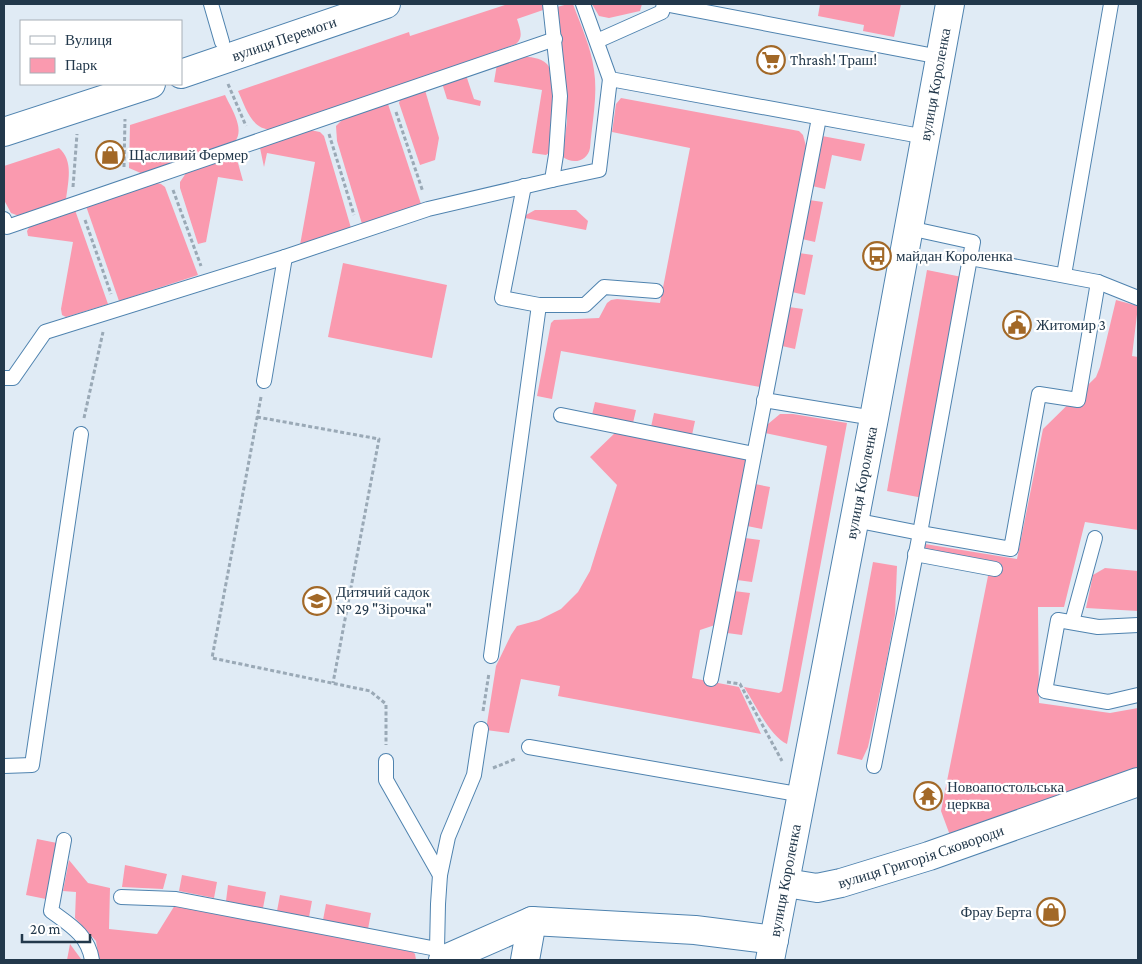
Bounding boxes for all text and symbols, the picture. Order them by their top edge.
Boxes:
street label: вулиця Перемоги [230,14,339,64]
legend [20,20,182,85]
street label: вулиця Короленка [917,27,953,142]
text: Вулиця [65,32,112,48]
supermarket icon: Thrash! Траш! [756,45,786,75]
place label: Thrash! Траш! [790,52,877,68]
text: Парк [65,57,98,73]
shop icon: Щасливий Фермер [95,140,125,170]
place label: Щасливий Фермер [129,147,248,163]
bus stop icon: майдан Короленка [862,241,892,271]
place label: майдан Короленка [896,248,1013,264]
public building icon: Житомир 3 [1002,310,1032,340]
place label: Житомир 3 [1036,317,1106,333]
street label: вулиця Короленка [843,425,880,540]
place label: Дитячий садок № 29 "Зірочка" [336,584,432,617]
school or university icon: Дитячий садок № 29 "Зірочка" [302,586,332,616]
place label: Новоапостольська церква [947,779,1064,812]
temple icon: Новоапостольська церква [913,781,943,811]
street label: вулиця Григорія Сковороди [836,822,1006,891]
street label: вулиця Короленка [767,823,804,938]
shop icon: Фрау Берта [1036,897,1066,927]
place label: Фрау Берта [960,904,1032,920]
scale bar [22,912,90,944]
text: 20 m [30,921,61,937]

